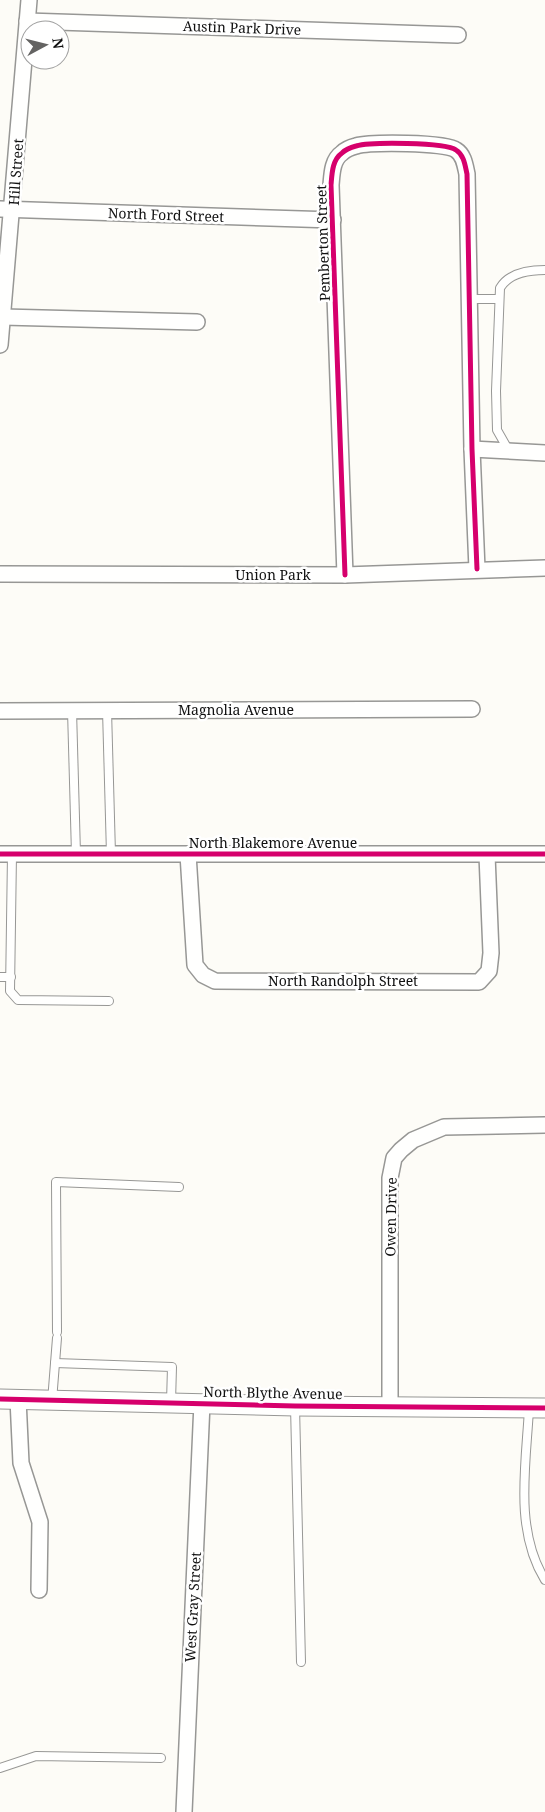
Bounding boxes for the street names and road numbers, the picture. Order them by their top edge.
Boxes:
street label: Austin Park Drive [182,16,302,39]
street label: Hill Street [4,138,27,206]
street label: Pemberton Street [311,184,334,302]
street label: North Ford Street [107,203,225,226]
street label: Union Park [235,565,312,584]
street label: Magnolia Avenue [178,700,294,719]
street label: North Blakemore Avenue [189,833,357,852]
street label: North Randolph Street [268,971,418,990]
street label: Owen Drive [380,1177,401,1257]
street label: North Blythe Avenue [203,1382,343,1403]
street label: West Gray Street [180,1551,205,1663]

